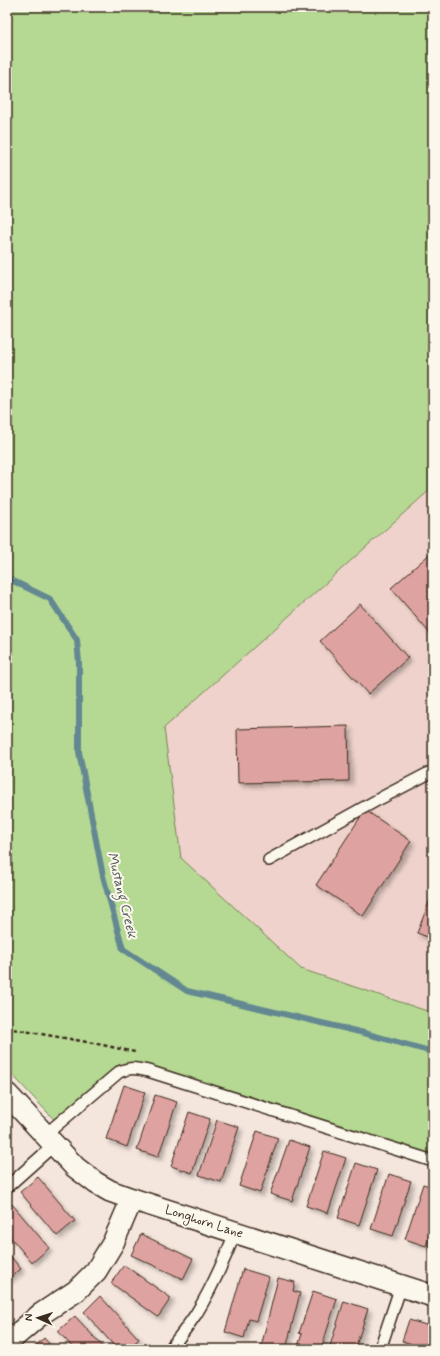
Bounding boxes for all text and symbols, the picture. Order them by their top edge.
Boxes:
water label: Mustang Creek [101,850,142,941]
street label: Longhorn Lane [162,1201,245,1244]
north arrow [18,1298,58,1338]
text: N [22,1314,36,1322]

